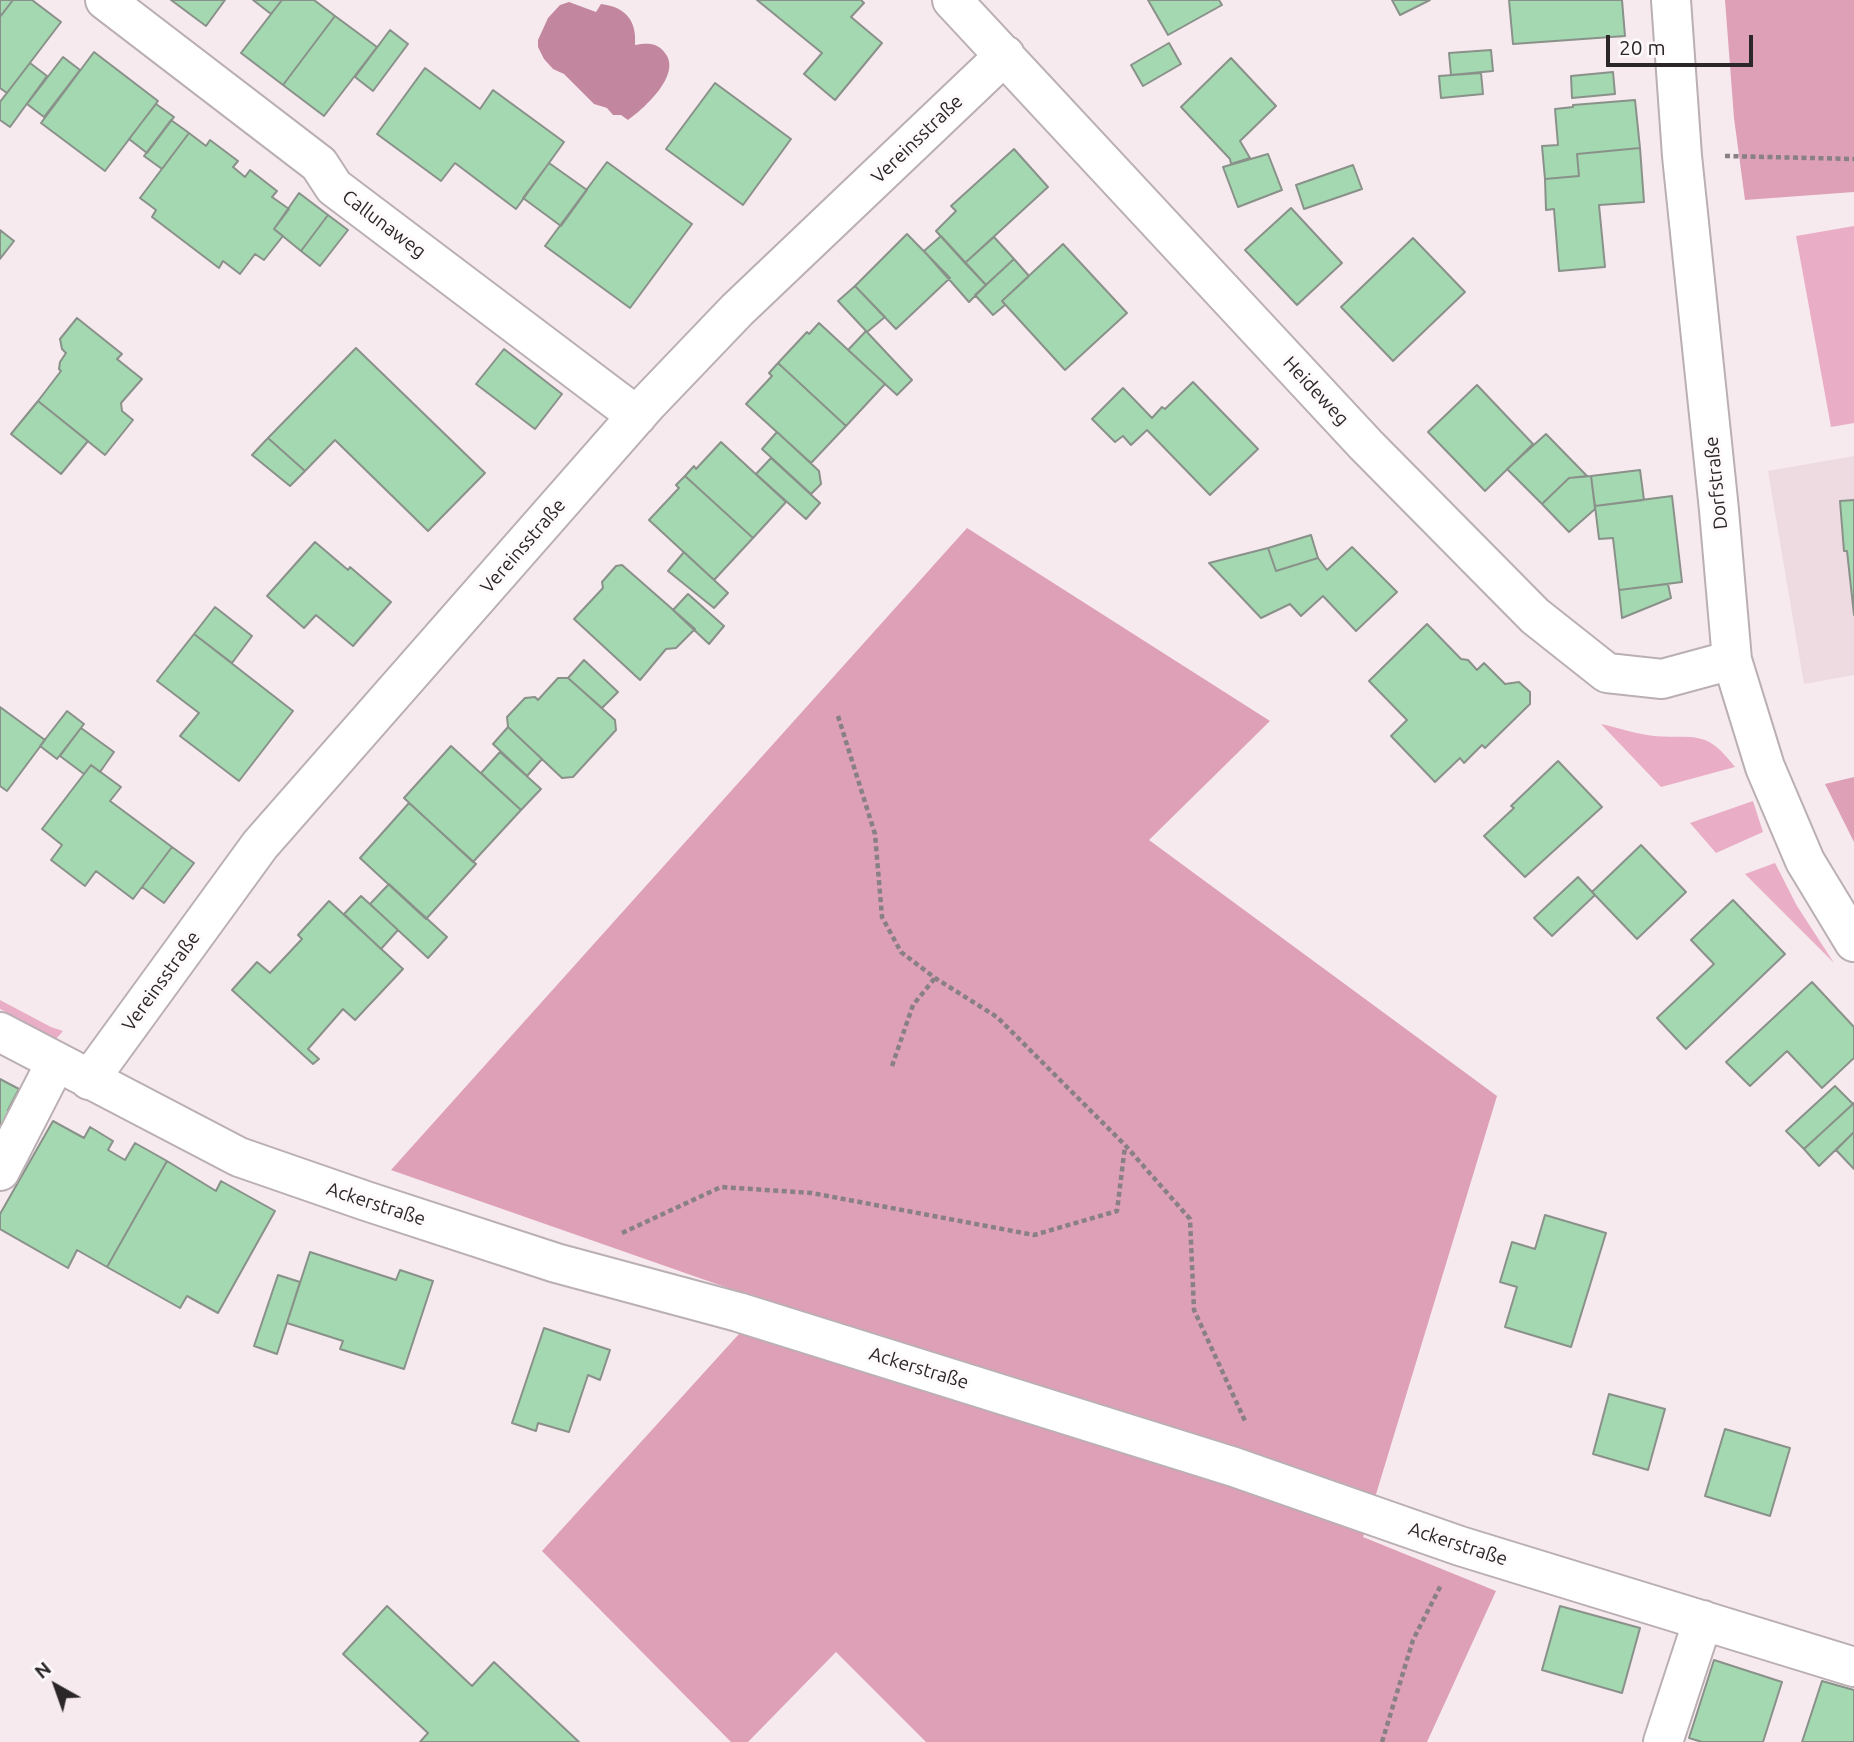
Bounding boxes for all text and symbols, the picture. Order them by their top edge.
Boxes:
scale bar [1609,21,1756,65]
text: 20 m [1619,35,1666,59]
street label: Vereinsstraße [867,90,967,188]
street label: Callunaweg [338,185,430,263]
street label: Heideweg [1278,352,1354,430]
street label: Dorfstraße [1700,435,1732,531]
street label: Vereinsstraße [476,494,570,598]
street label: Vereinsstraße [117,927,205,1035]
street label: Ackerstraße [324,1177,428,1231]
street label: Ackerstraße [867,1342,971,1394]
street label: Ackerstraße [1406,1517,1510,1571]
north arrow [21,1651,91,1721]
text: N [30,1657,55,1683]

